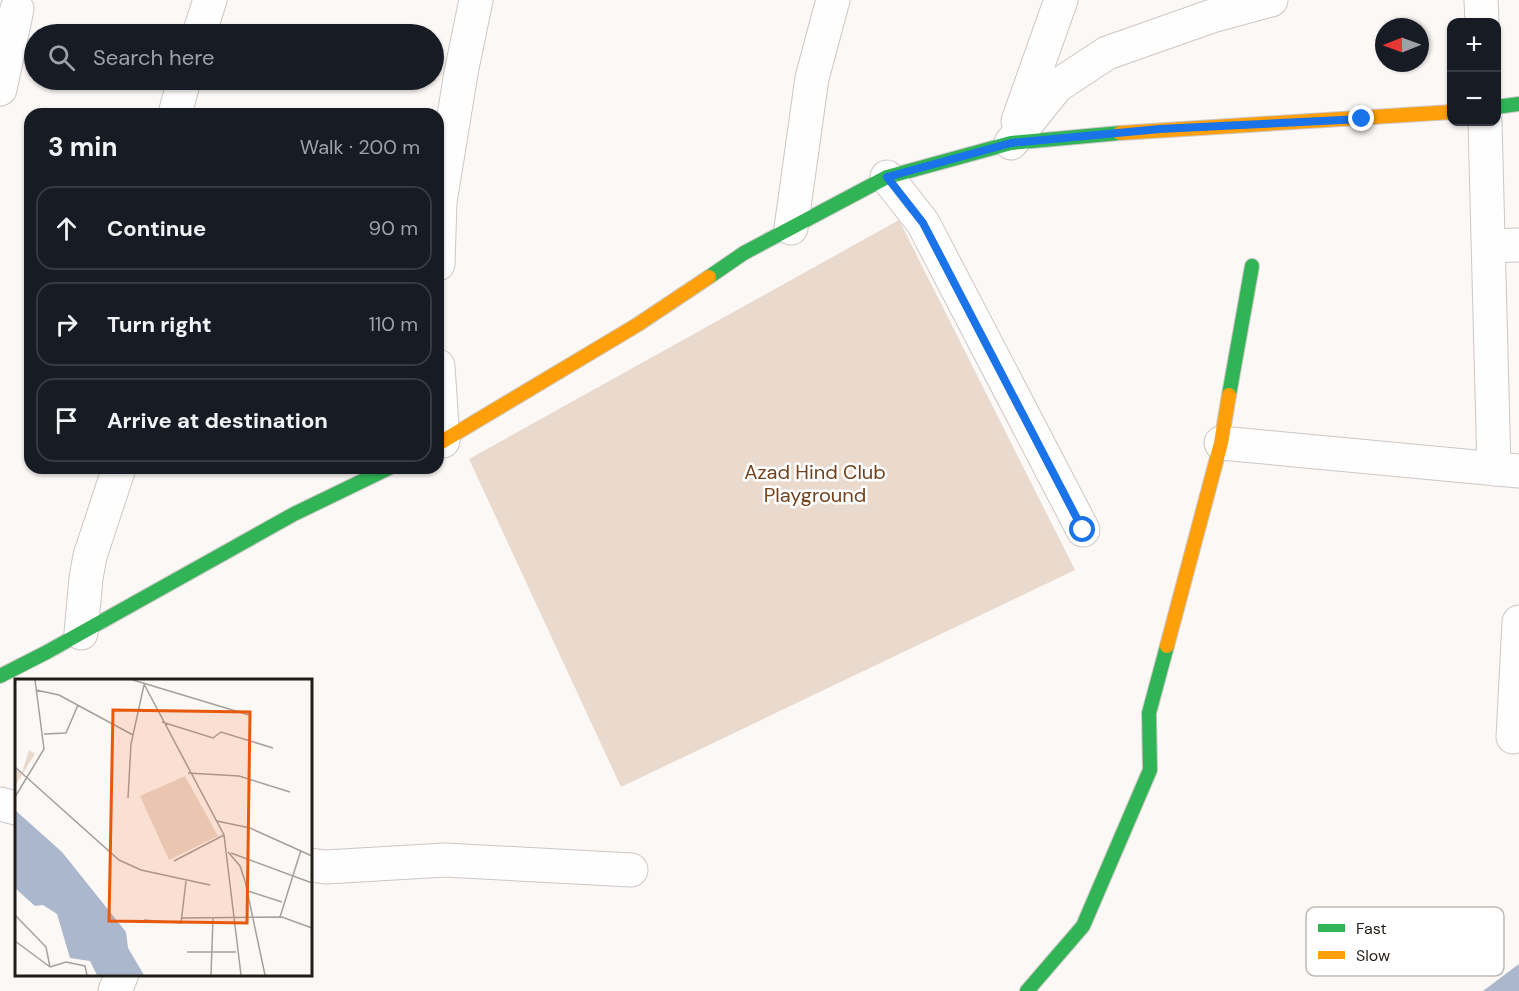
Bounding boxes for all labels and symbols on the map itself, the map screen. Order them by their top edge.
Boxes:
north arrow [1375,18,1429,72]
route end [1348,105,1374,131]
park label: Azad Hind Club Playground [744,459,886,508]
route start [1069,516,1095,542]
inset map [15,679,312,976]
legend [1306,907,1504,976]
text: Fast [1356,918,1387,939]
text: Slow [1356,945,1390,966]

